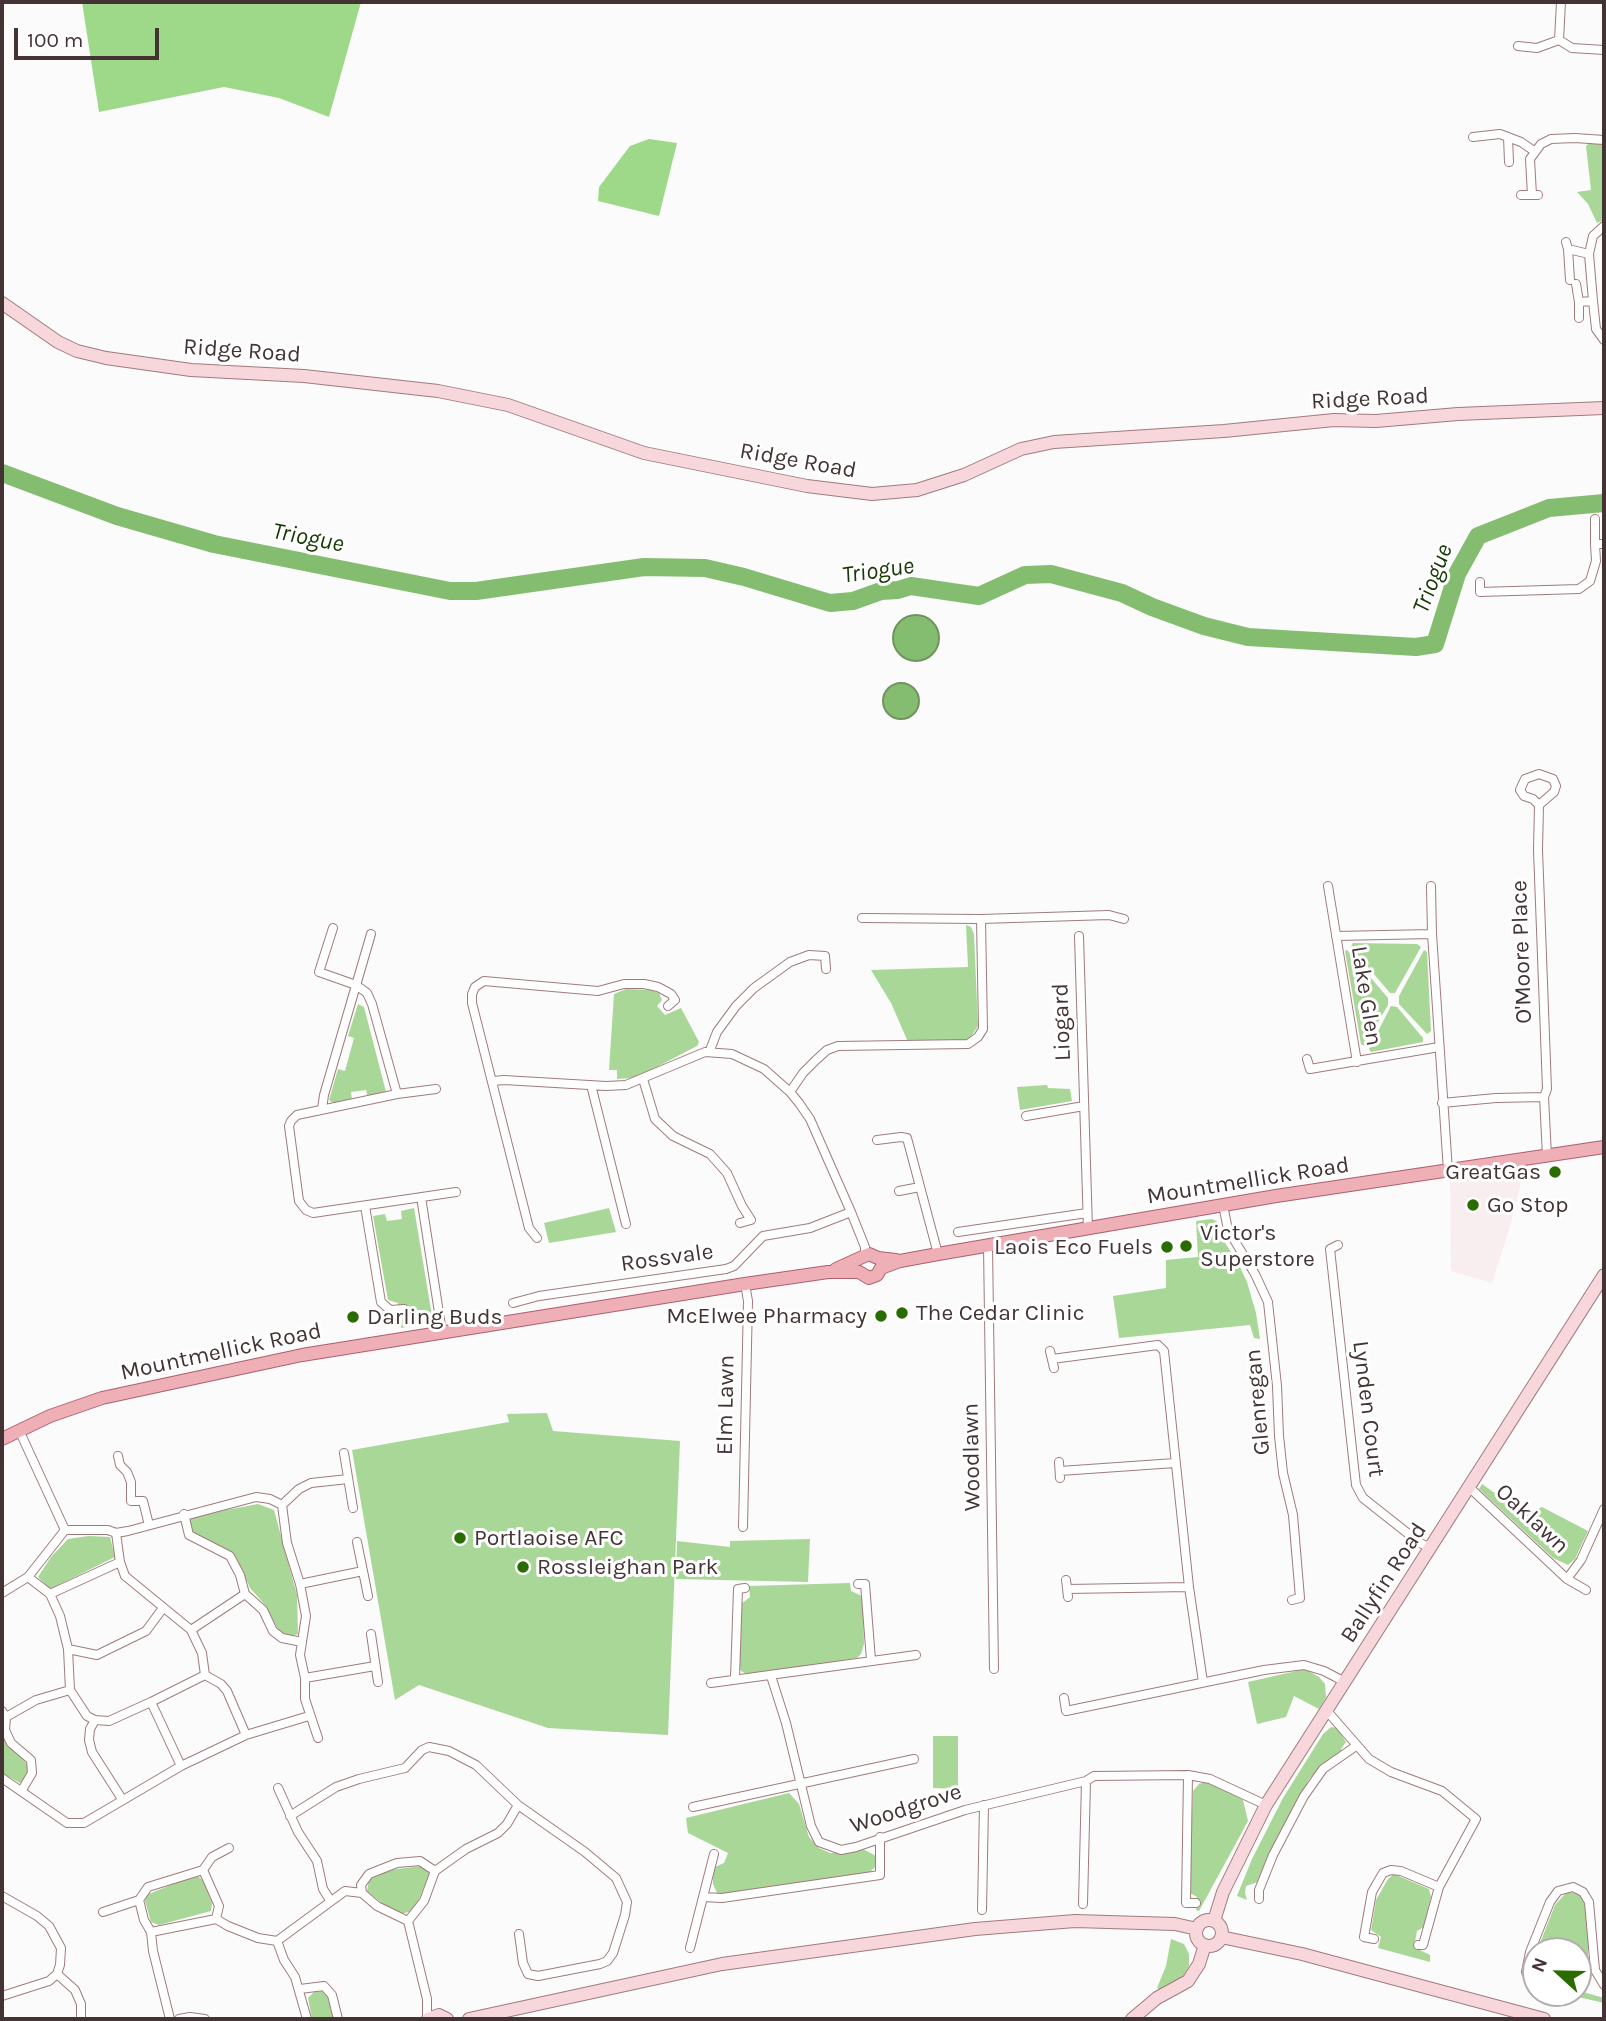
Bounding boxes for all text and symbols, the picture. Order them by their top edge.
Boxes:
scale bar [18,14,163,58]
text: 100 m [27,28,84,52]
street label: Ridge Road [182,333,302,369]
street label: Ridge Road [1310,382,1430,416]
street label: Ridge Road [738,437,858,485]
water label: Triogue [270,517,346,559]
water label: Triogue [1407,540,1459,618]
water label: Triogue [840,552,916,590]
street label: O'Moore Place [1506,880,1538,1024]
street label: Lake Glen [1345,944,1387,1048]
street label: Liogard [1047,983,1077,1061]
street label: Mountmellick Road [1145,1151,1351,1211]
place label: GreatGas [1445,1158,1541,1186]
marker: GreatGas [1547,1164,1563,1180]
place label: Go Stop [1487,1191,1568,1219]
marker: Go Stop [1465,1197,1481,1213]
place label: Victor's Superstore [1200,1219,1315,1273]
place label: Laois Eco Fuels [994,1233,1153,1261]
street label: Rossvale [619,1238,715,1278]
marker: Victor's Superstore [1178,1238,1194,1254]
marker: Laois Eco Fuels [1159,1239,1175,1255]
place label: The Cedar Clinic [916,1299,1085,1327]
place label: McElwee Pharmacy [666,1302,867,1330]
place label: Darling Buds [367,1303,503,1331]
marker: The Cedar Clinic [894,1305,910,1321]
marker: McElwee Pharmacy [873,1308,889,1324]
marker: Darling Buds [345,1309,361,1325]
street label: Mountmellick Road [118,1317,324,1387]
street label: Lynden Court [1346,1339,1390,1479]
street label: Glenregan [1240,1348,1276,1456]
street label: Elm Lawn [711,1355,741,1455]
street label: Woodlawn [957,1403,987,1511]
street label: Oaklawn [1490,1478,1574,1560]
street label: Ballyfin Road [1335,1518,1433,1648]
place label: Portlaoise AFC [474,1524,624,1552]
marker: Portlaoise AFC [452,1530,468,1546]
place label: Rossleighan Park [537,1553,718,1581]
marker: Rossleighan Park [515,1559,531,1575]
street label: Woodgrove [847,1778,965,1840]
north arrow [1522,1937,1592,2007]
text: N [1527,1954,1552,1975]

